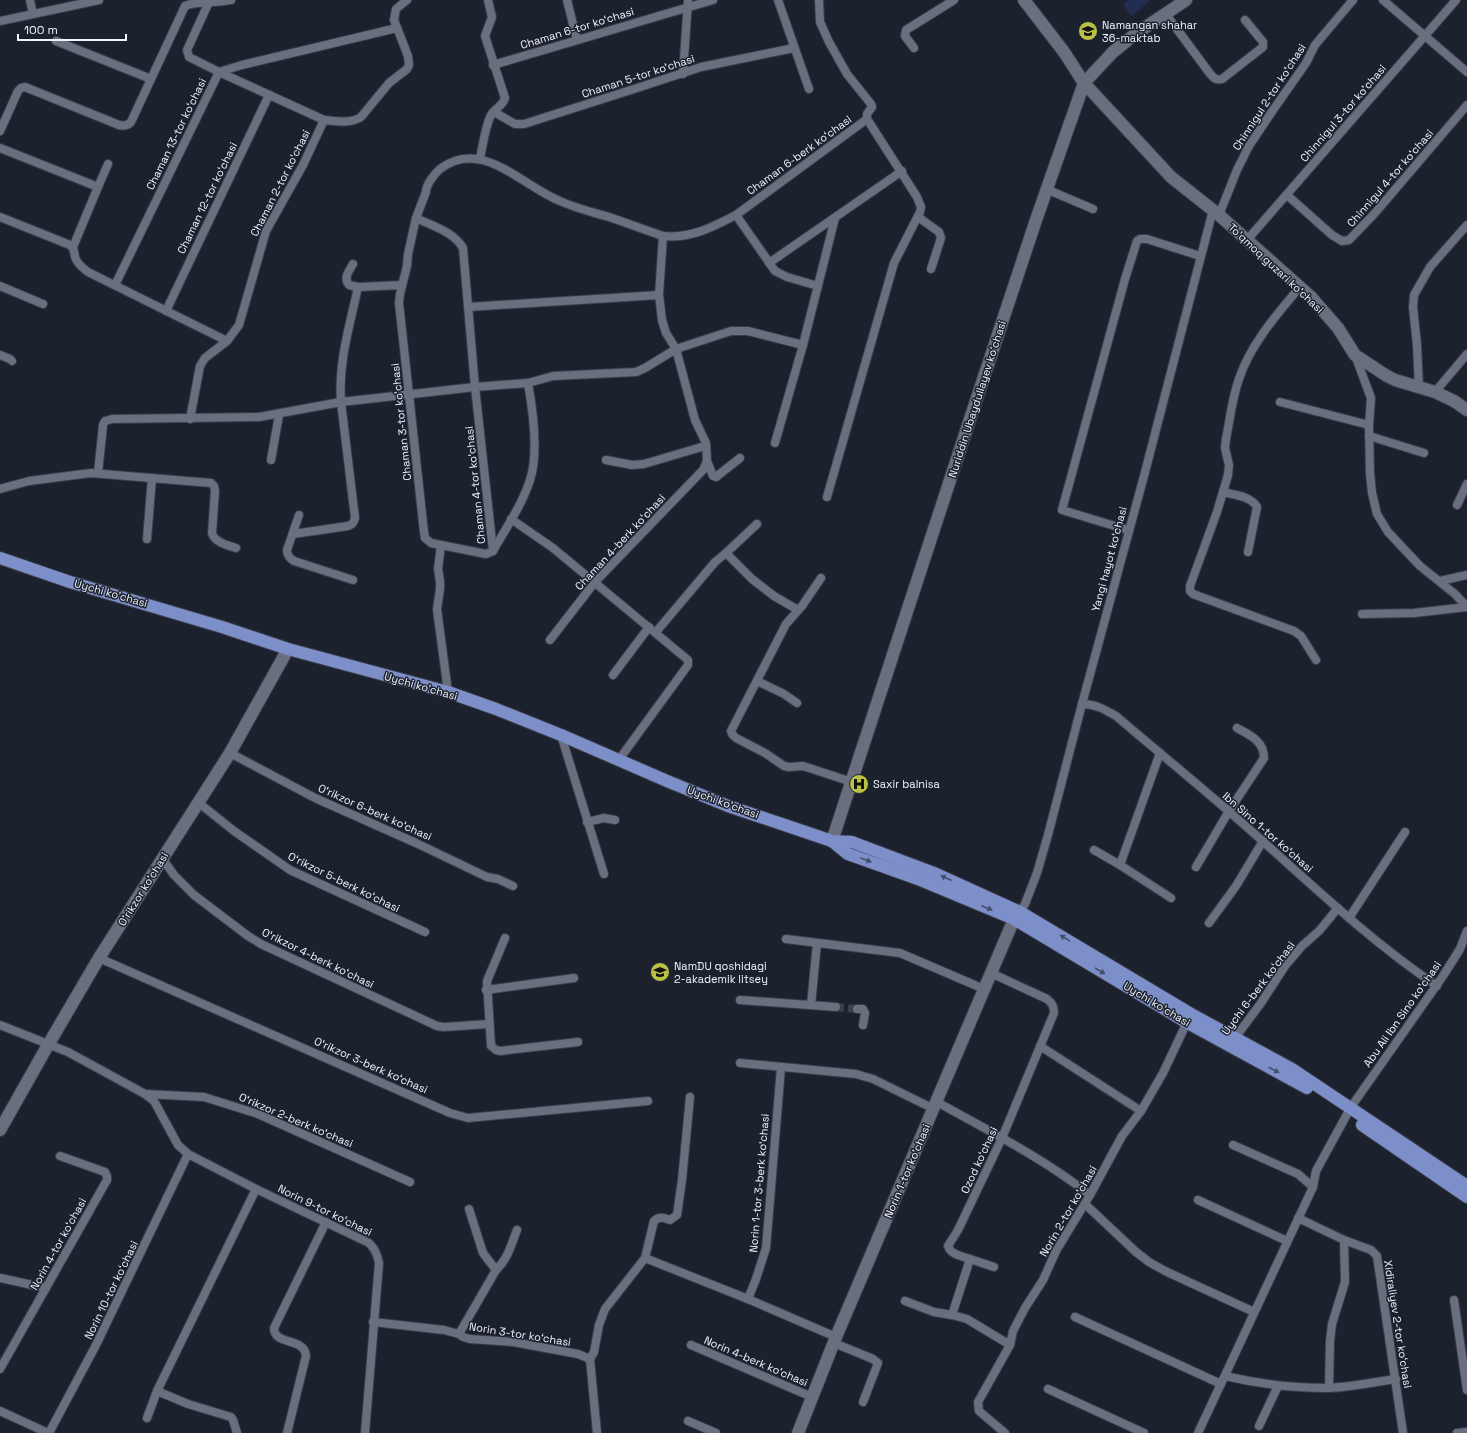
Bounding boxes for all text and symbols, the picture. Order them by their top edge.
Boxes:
street label: Chaman 6-tor koʻchasi [518,4,636,52]
scale bar [18,16,126,42]
place label: Namangan shahar 36-maktab [1102,18,1197,45]
school or university icon: Namangan shahar 36-maktab [1077,20,1099,42]
text: 100 m [24,22,58,38]
street label: Chinnigul 2-tor koʻchasi [1229,41,1309,153]
street label: Chaman 5-tor koʻchasi [580,51,697,101]
street label: Chinnigul 3-tor koʻchasi [1297,61,1389,165]
street label: Chaman 13-tor koʻchasi [143,76,209,192]
street label: Chaman 6-berk koʻchasi [744,112,854,198]
street label: Chinnigul 4-tor koʻchasi [1344,126,1436,230]
street label: Chaman 2-tor koʻchasi [247,127,313,239]
street label: Chaman 12-tor koʻchasi [174,140,240,256]
street label: To'qmoq guzari ko'chasi [1225,220,1327,316]
street label: Nuriddin Ubaydullayev koʻchasi [945,318,1009,479]
street label: Chaman 3-tor koʻchasi [388,362,414,481]
street label: Chaman 4-tor koʻchasi [462,425,488,545]
street label: Chaman 4-berk koʻchasi [572,491,668,593]
street label: Yangi hayot koʻchasi [1088,505,1130,613]
street label: Uychi ko'chasi [73,576,149,610]
street label: Uychi ko'chasi [383,669,459,703]
hospital icon: Saxir balnisa [848,773,870,795]
place label: Saxir balnisa [873,777,941,791]
street label: Oʻrikzor 6-berk koʻchasi [316,781,434,844]
street label: Uychi ko'chasi [685,783,761,822]
street label: Ibn Sino 1-tor koʻchasi [1220,789,1316,875]
street label: Oʻrikzor koʻchasi [115,849,172,929]
street label: Oʻrikzor 5-berk koʻchasi [286,849,402,915]
one-way arrow [860,857,872,863]
one-way arrow [940,875,952,881]
one-way arrow [981,905,993,911]
street label: Oʻrikzor 4-berk koʻchasi [260,925,377,991]
one-way arrow [1059,934,1071,941]
street label: Uychi 6-berk koʻchasi [1218,938,1298,1038]
street label: Abu Ali Ibn Sino ko'chasi [1360,958,1444,1070]
place label: NamDU qoshidagi 2-akademik litsey [674,959,768,986]
school or university icon: NamDU qoshidagi 2-akademik litsey [649,961,671,983]
one-way arrow [1094,967,1106,974]
street label: Uychi ko'chasi [1121,979,1193,1030]
street label: Oʻrikzor 3-berk koʻchasi [312,1034,430,1096]
one-way arrow [1268,1066,1280,1073]
street label: Oʻrikzor 2-berk koʻchasi [237,1090,355,1151]
street label: Norin 1-tor 3-berk koʻchasi [746,1113,772,1253]
street label: Norin 1-tor koʻchasi [881,1121,933,1220]
street label: Ozod koʻchasi [957,1124,1001,1196]
street label: Norin 2-tor koʻchasi [1036,1163,1100,1259]
street label: Norin 9-tor koʻchasi [276,1181,375,1239]
street label: Norin 4-tor koʻchasi [27,1195,89,1293]
street label: Norin 10-tor koʻchasi [81,1238,141,1342]
street label: Xidiraliyev 2-tor koʻchasi [1381,1259,1415,1389]
street label: Norin 3-tor koʻchasi [468,1319,572,1349]
street label: Norin 4-berk koʻchasi [702,1333,810,1389]

